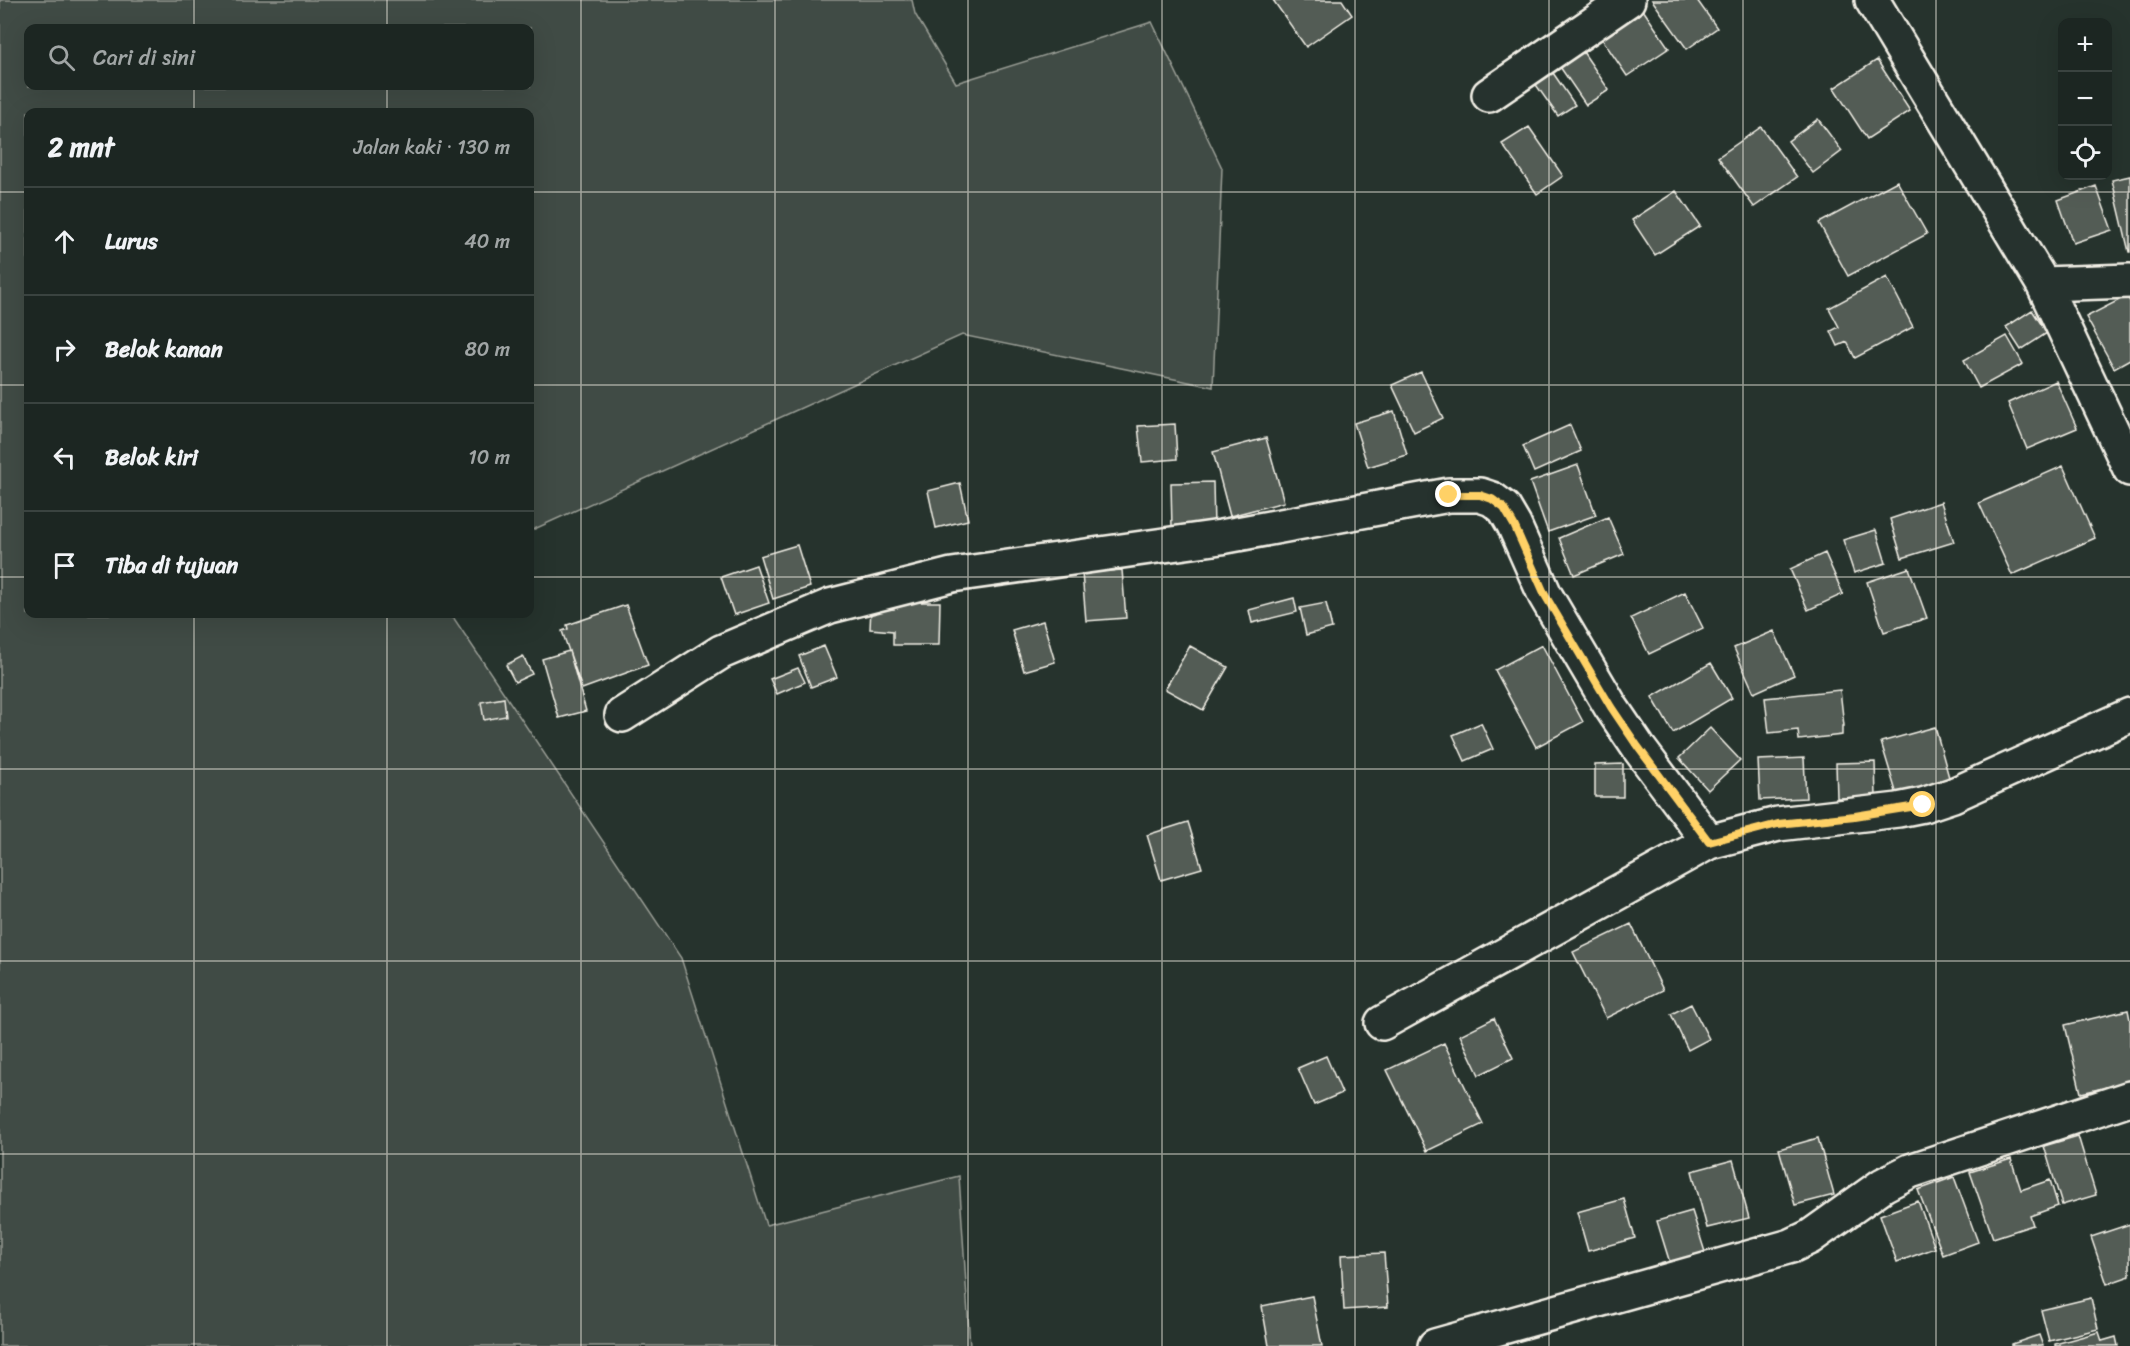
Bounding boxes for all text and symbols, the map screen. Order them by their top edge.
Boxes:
map controls [2058,18,2112,180]
button: + [2058,18,2112,72]
search box [24,24,534,90]
text: Cari di sini [93,38,195,77]
icon: search [45,41,78,74]
button: − [2058,72,2112,126]
text: 2 mnt [48,124,114,170]
button: locate [2058,126,2112,180]
text: Jalan kaki · 130 m [354,130,510,165]
text: Lurus [105,222,158,261]
text: 40 m [464,224,510,259]
icon: ahead [48,225,81,258]
text: Belok kanan [105,330,223,369]
text: 80 m [465,332,510,367]
icon: right [48,333,81,366]
text: Belok kiri [105,438,198,477]
text: 10 m [468,440,510,475]
icon: left [48,441,81,474]
route end [1435,481,1461,507]
text: Tiba di tujuan [105,546,238,585]
icon: arrive [48,549,81,582]
route start [1909,791,1935,817]

